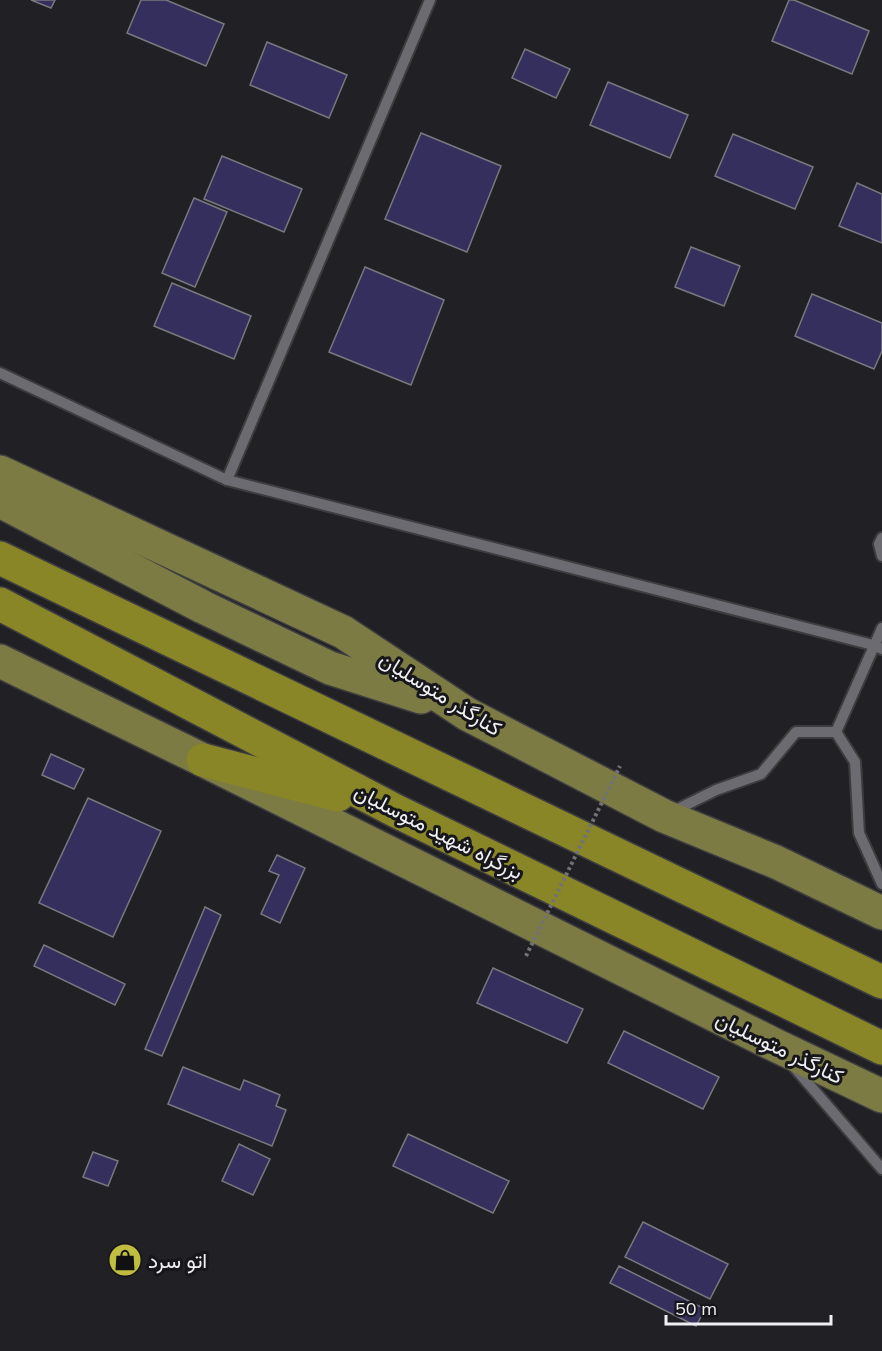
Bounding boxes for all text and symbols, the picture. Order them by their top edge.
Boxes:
street label: کنارگذر متوسلیان [375,645,507,742]
street label: بزرگراه شهید متوسلیان [350,777,527,886]
street label: کنارگذر متوسلیان [711,1005,848,1090]
shop icon: اتو سرد [107,1242,143,1278]
place label: اتو سرد [148,1247,207,1274]
scale bar [666,1288,831,1326]
text: 50 m [675,1297,717,1320]

